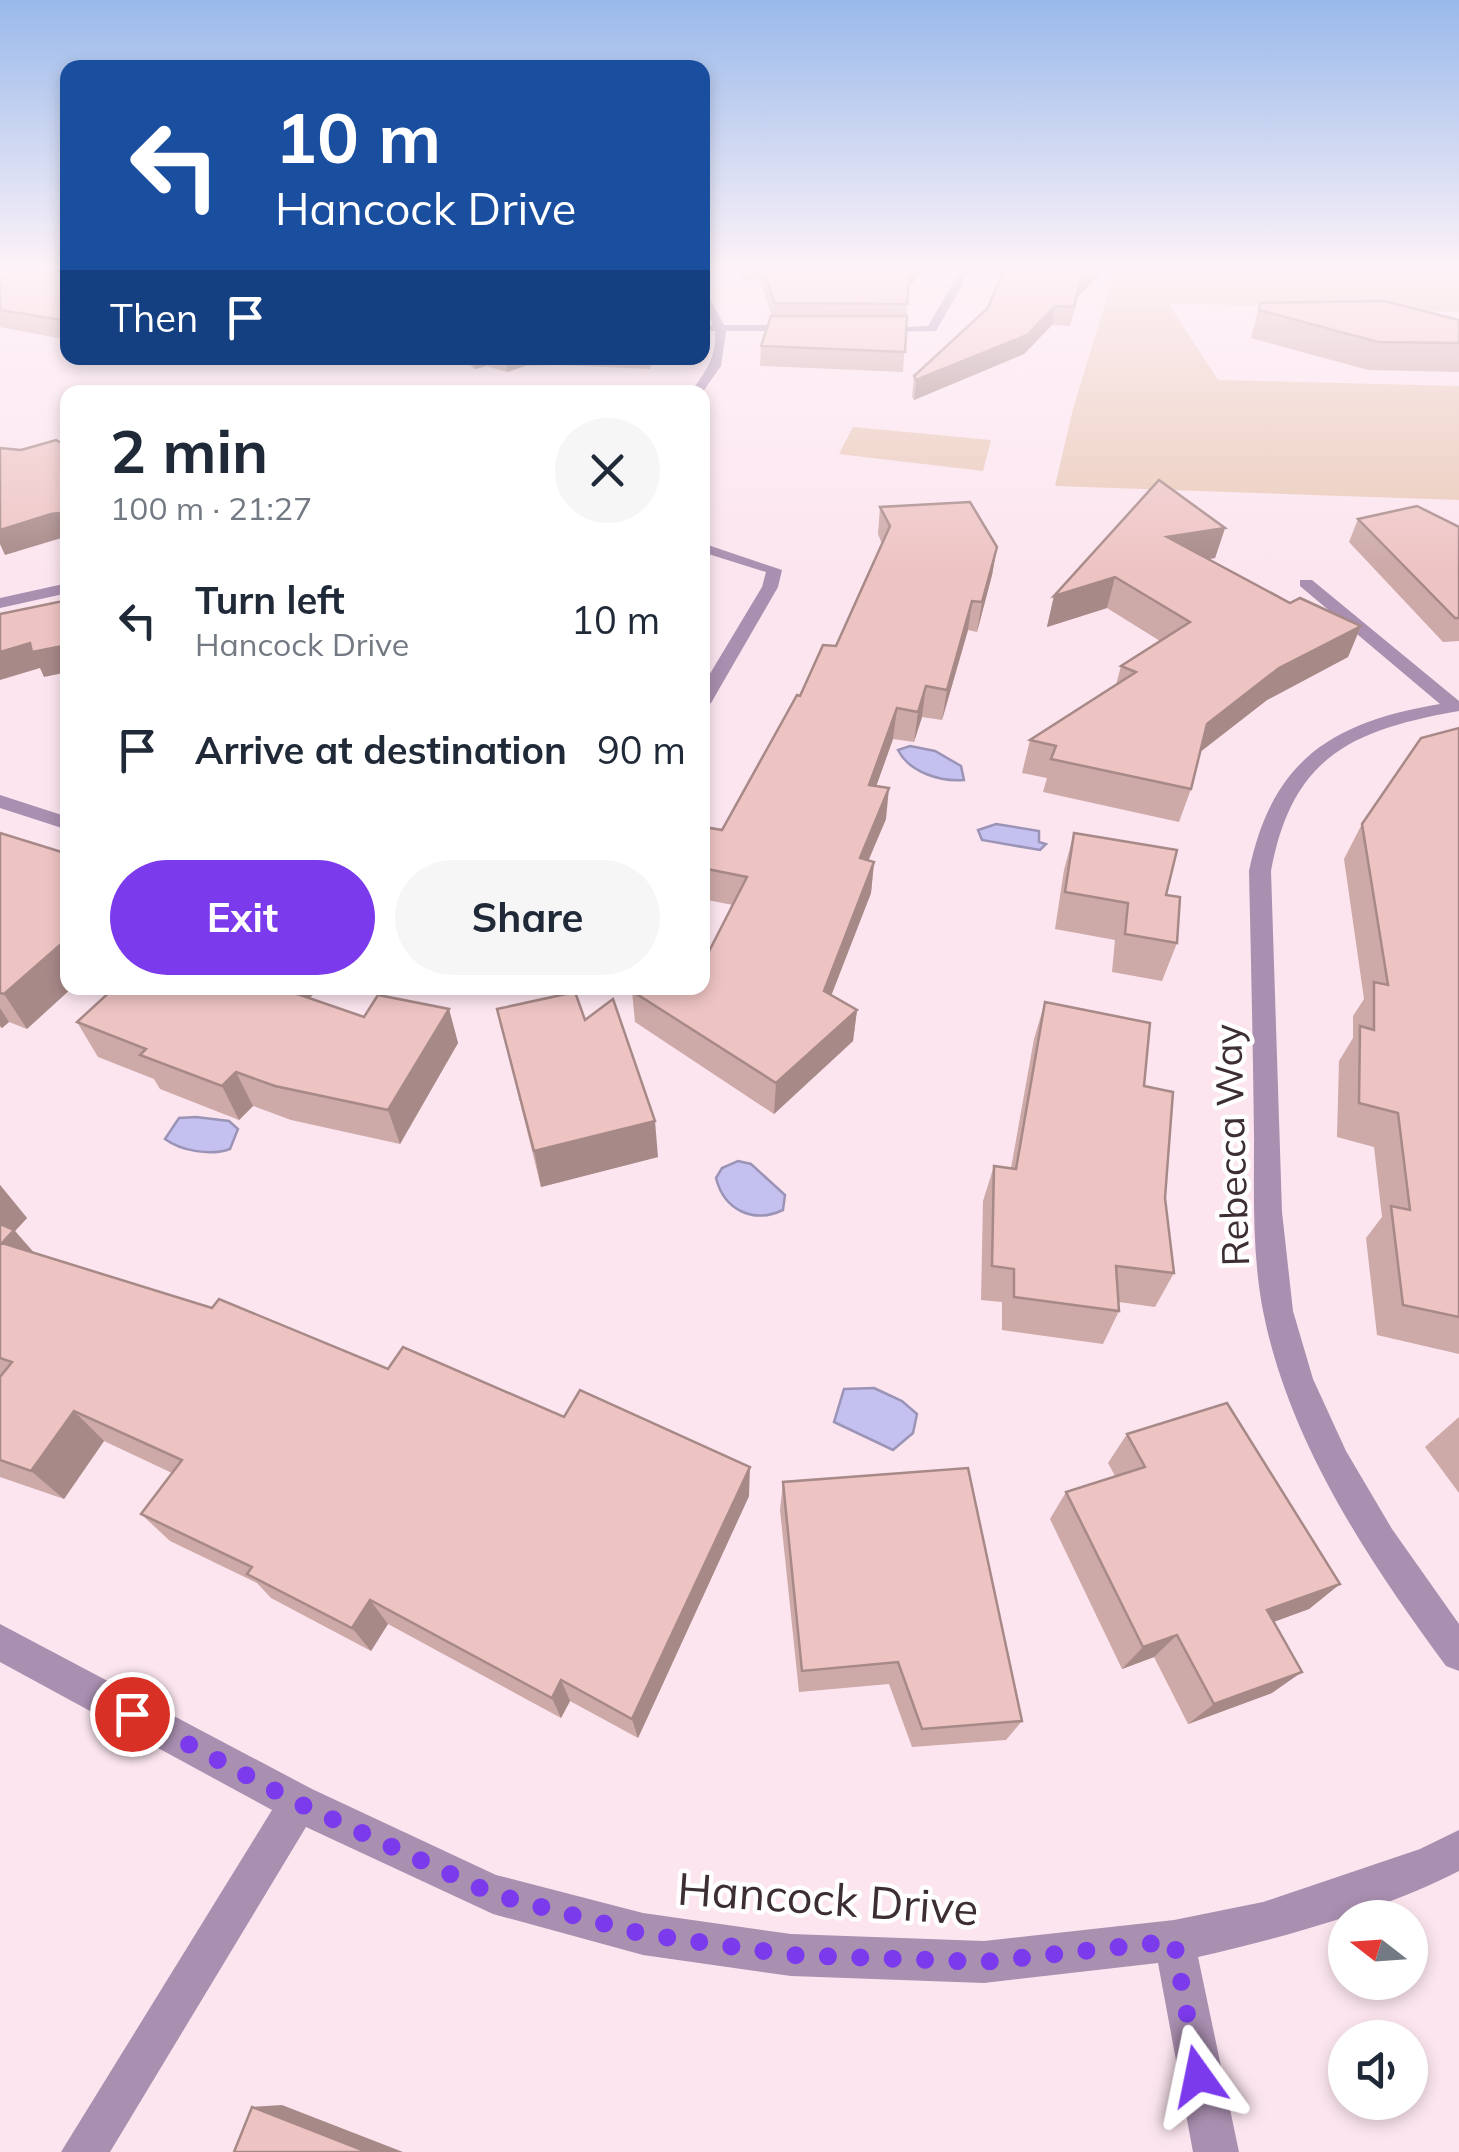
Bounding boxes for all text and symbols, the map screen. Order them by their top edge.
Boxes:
text: 10 m [275,93,441,181]
icon: left [110,100,240,230]
text: Hancock Drive [275,180,576,236]
icon: arrive [218,290,273,345]
text: Then [110,294,198,342]
text: 2 min [110,413,268,488]
button: close [555,418,660,523]
text: 100 m · 21:27 [110,488,312,528]
text: Turn left [195,576,345,624]
icon: left [110,593,165,648]
text: 10 m [571,596,660,644]
text: Hancock Drive [195,624,409,664]
icon: arrive [110,723,165,778]
text: Arrive at destination [195,726,567,774]
text: 90 m [597,726,686,774]
button: Exit [110,860,375,975]
button: Share [395,860,660,975]
street label: Rebecca Way [1203,1023,1259,1267]
pin [90,1672,175,1757]
icon: arrive [105,1687,160,1742]
street label: Hancock Drive [676,1860,980,1936]
north arrow [1328,1900,1428,2000]
map controls [1328,1900,1428,2120]
button: sound [1328,2020,1428,2120]
position arrow [1146,2024,1250,2128]

